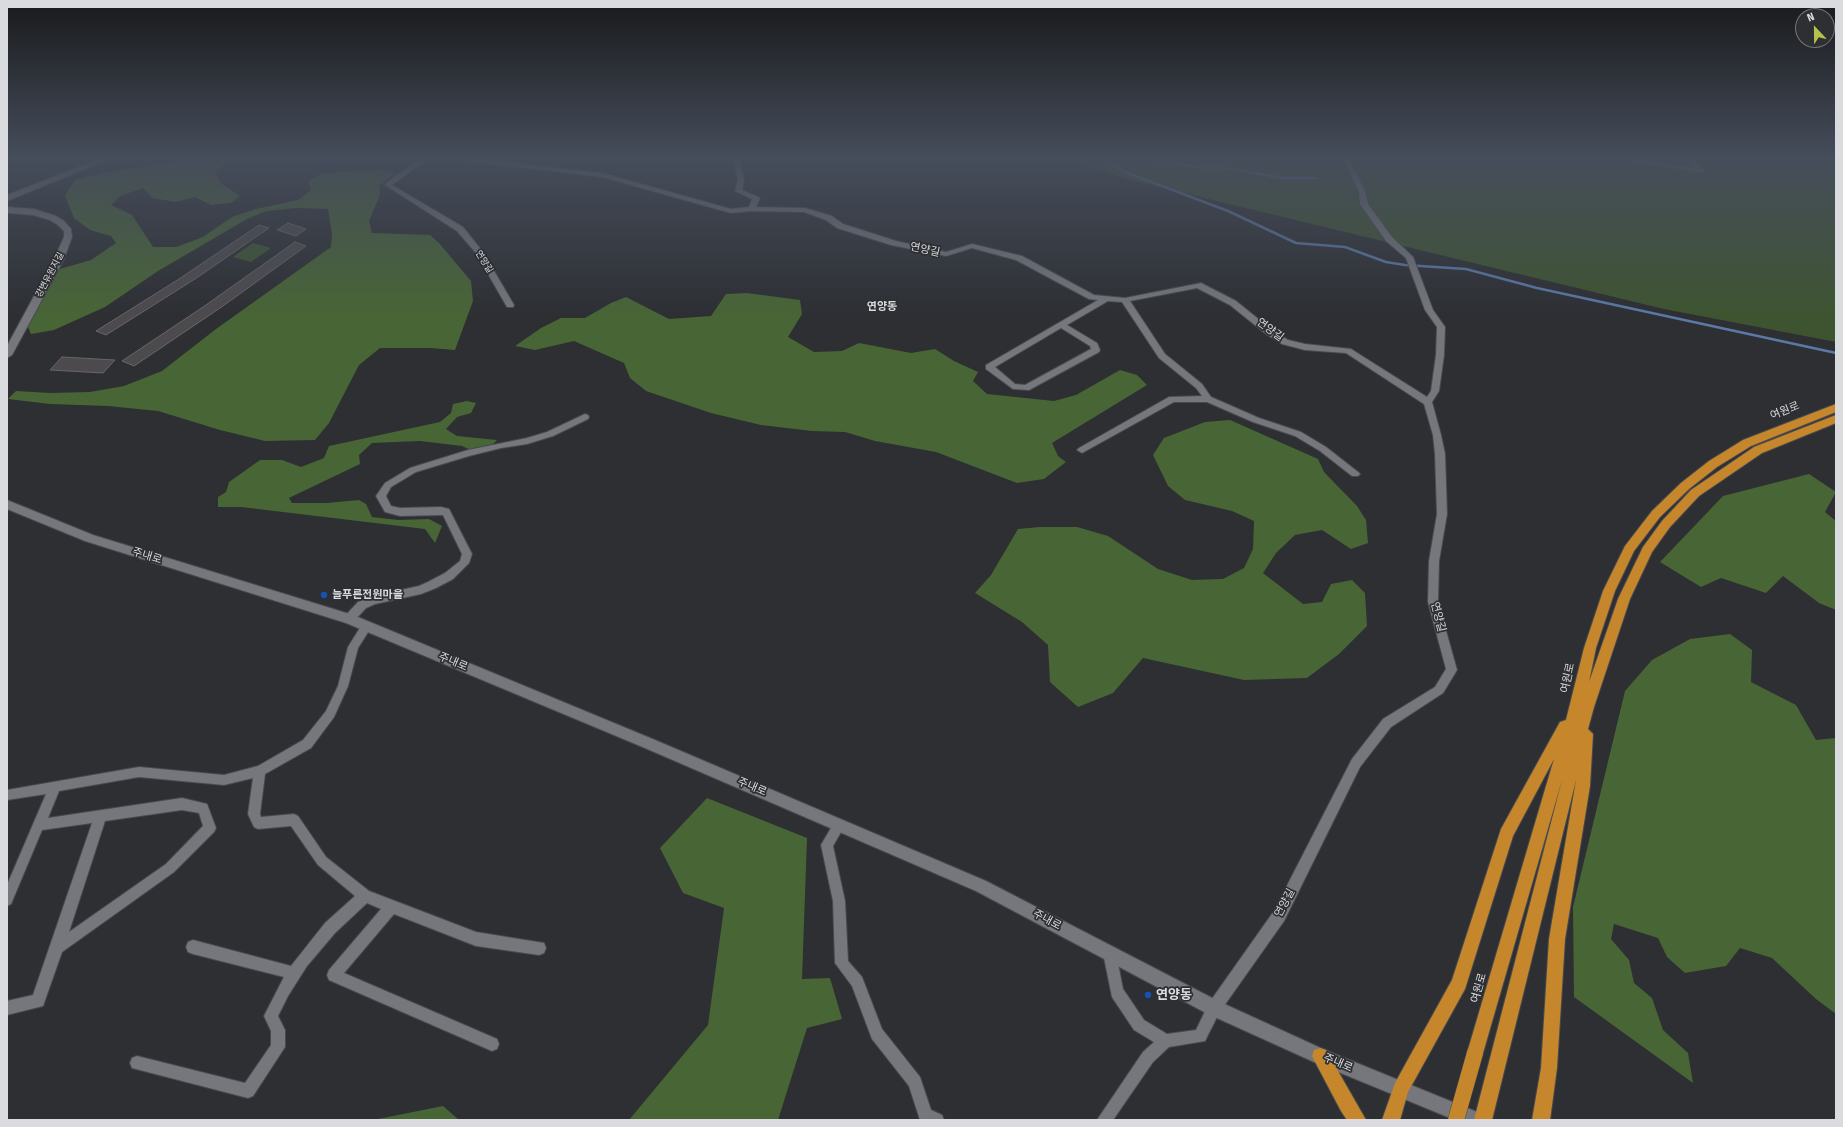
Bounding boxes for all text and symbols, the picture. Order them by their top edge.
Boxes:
north arrow [1795,8,1835,48]
text: N [1805,10,1816,25]
street label: 연양길 [909,240,941,260]
street label: 연양길 [473,249,495,275]
street label: 강변유원지길 [34,251,66,299]
district label: 연양동 [867,300,897,314]
street label: 연양길 [1254,316,1286,344]
street label: 여원로 [1768,399,1802,423]
street label: 주내로 [131,545,163,567]
place label: 늘푸른전원마을 [332,588,403,602]
marker: 늘푸른전원마을 [319,590,329,600]
street label: 연양길 [1428,601,1448,633]
street label: 주내로 [436,650,470,674]
street label: 여원로 [1558,662,1578,694]
street label: 주내로 [735,775,769,799]
street label: 연양길 [1272,886,1298,920]
street label: 주내로 [1030,907,1064,933]
street label: 여원로 [1468,972,1490,1004]
place label: 연양동 [1156,987,1192,1003]
marker: 연양동 [1143,990,1153,1000]
street label: 주내로 [1321,1051,1355,1075]

